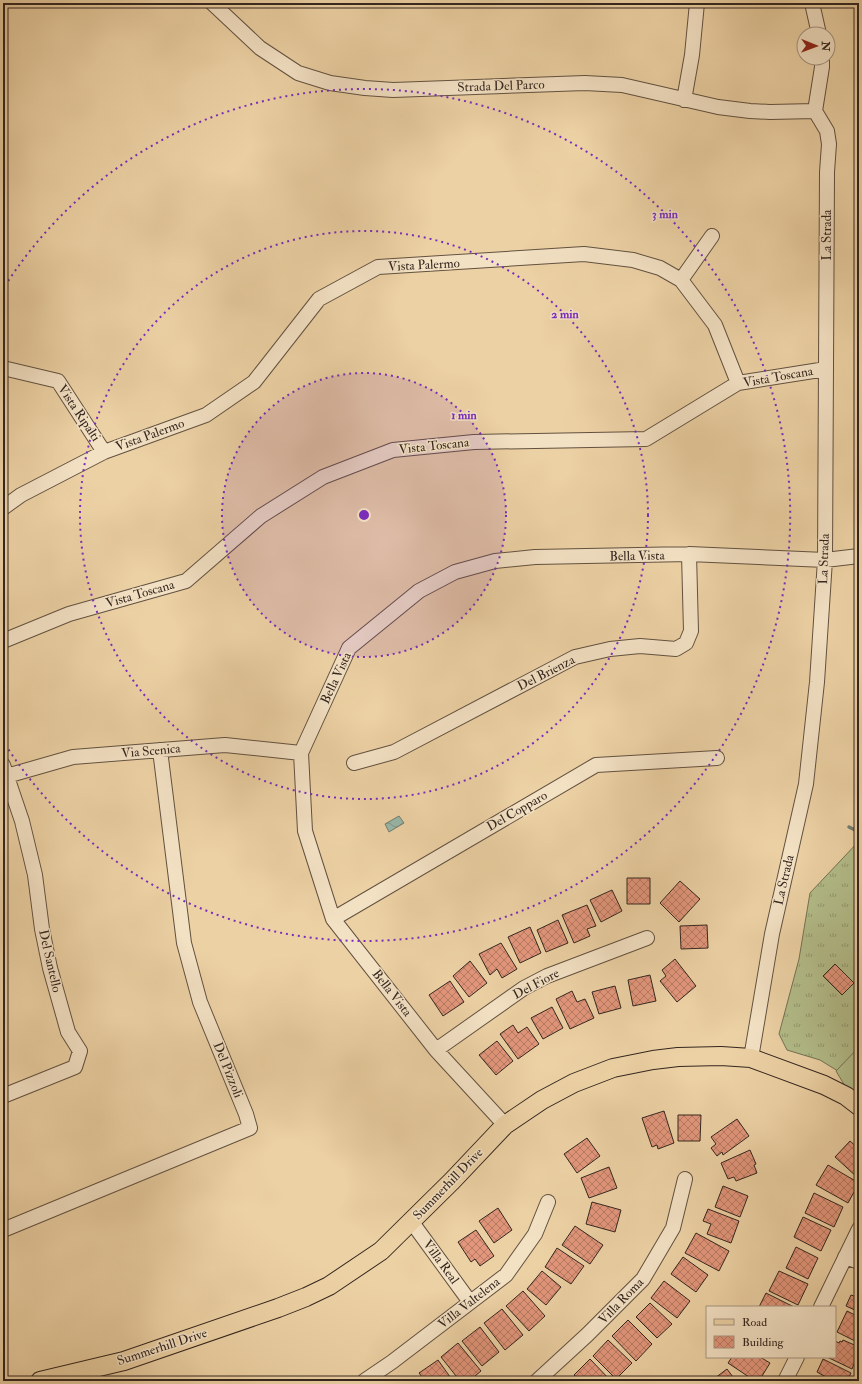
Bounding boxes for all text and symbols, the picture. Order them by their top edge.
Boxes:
north arrow [796,26,836,66]
text: N [819,40,832,52]
street label: Strada Del Parco [457,76,545,96]
text: 3 min [652,207,679,222]
street label: La Strada [819,209,835,260]
street label: Vista Palermo [388,255,460,275]
text: 2 min [551,307,579,322]
street label: Vista Toscana [742,363,815,391]
street label: Vista Ripalti [53,382,104,445]
text: 1 min [451,408,478,423]
street label: Vista Palermo [114,415,186,455]
street label: Vista Toscana [398,434,471,458]
centre of rings [357,508,371,522]
street label: La Strada [815,533,833,585]
street label: Bella Vista [609,548,665,564]
street label: Vista Toscana [104,576,177,611]
street label: Bella Vista [317,649,355,706]
street label: Del Brienza [514,651,578,694]
street label: Via Scenica [121,740,182,762]
street label: Del Copparo [484,787,551,836]
street label: La Strada [770,853,798,907]
street label: Del Santello [35,928,65,994]
street label: Del Fiore [510,965,562,1003]
street label: Bella Vista [369,966,416,1020]
street label: Del Pizzoli [210,1040,247,1101]
street label: Summerhill Drive [410,1144,487,1223]
street label: Villa Real [420,1237,463,1288]
street label: Villa Valtelena [435,1273,504,1332]
street label: Villa Roma [595,1274,647,1327]
legend [706,1306,836,1358]
text: Road [742,1315,767,1330]
street label: Summerhill Drive [115,1325,210,1369]
text: Building [742,1335,785,1350]

